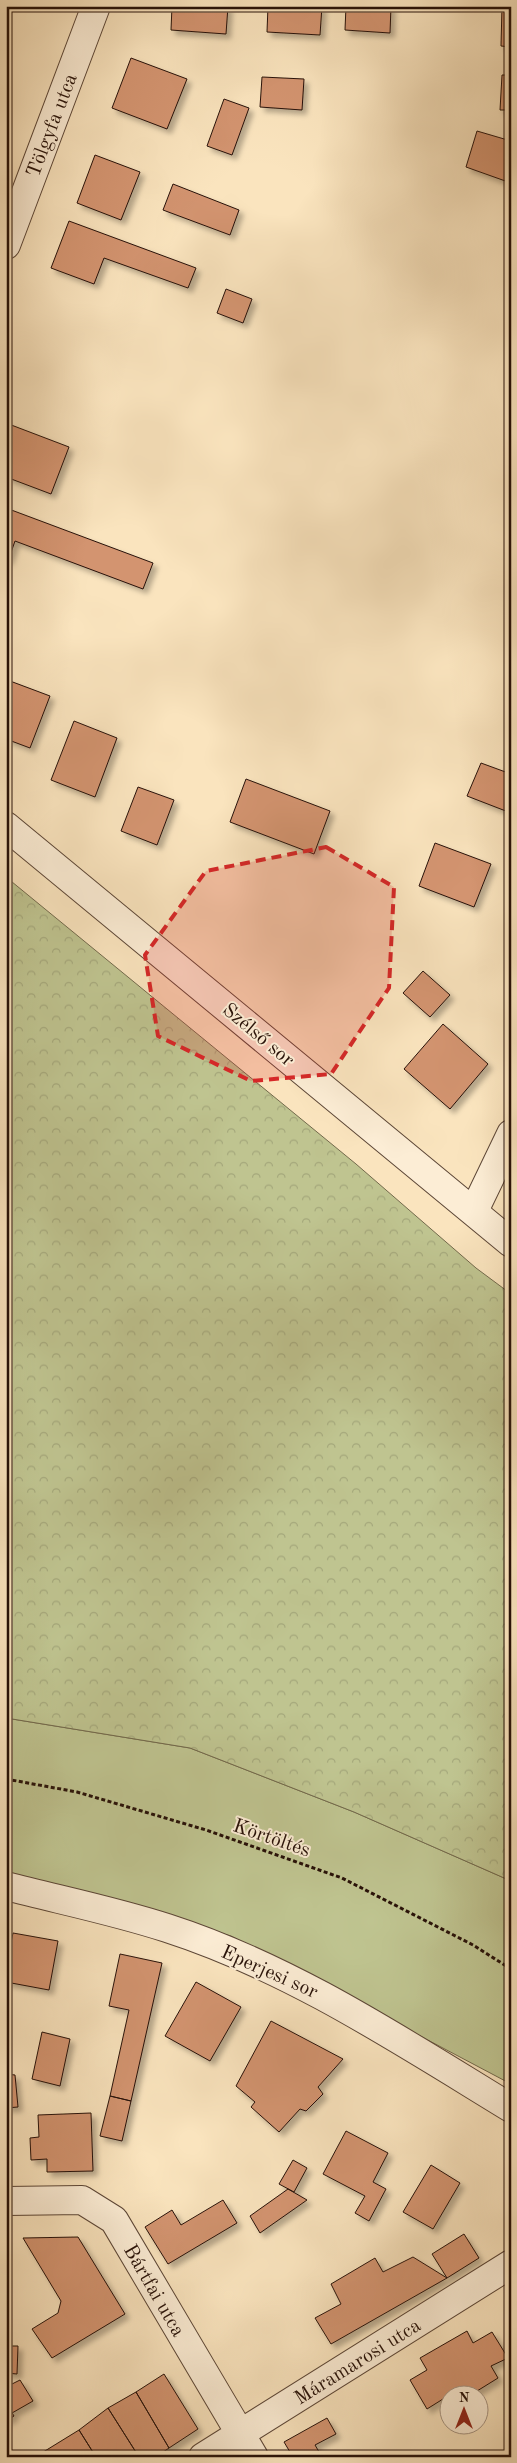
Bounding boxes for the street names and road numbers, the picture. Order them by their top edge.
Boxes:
street label: Tölgyfa utca [24,71,82,180]
street label: Szélső sor [218,1000,297,1071]
street label: Körtöltés [230,1816,313,1861]
street label: Eperjesi sor [218,1943,321,2003]
street label: Bártfai utca [119,2242,188,2341]
street label: Máramarosi utca [291,2316,425,2409]

